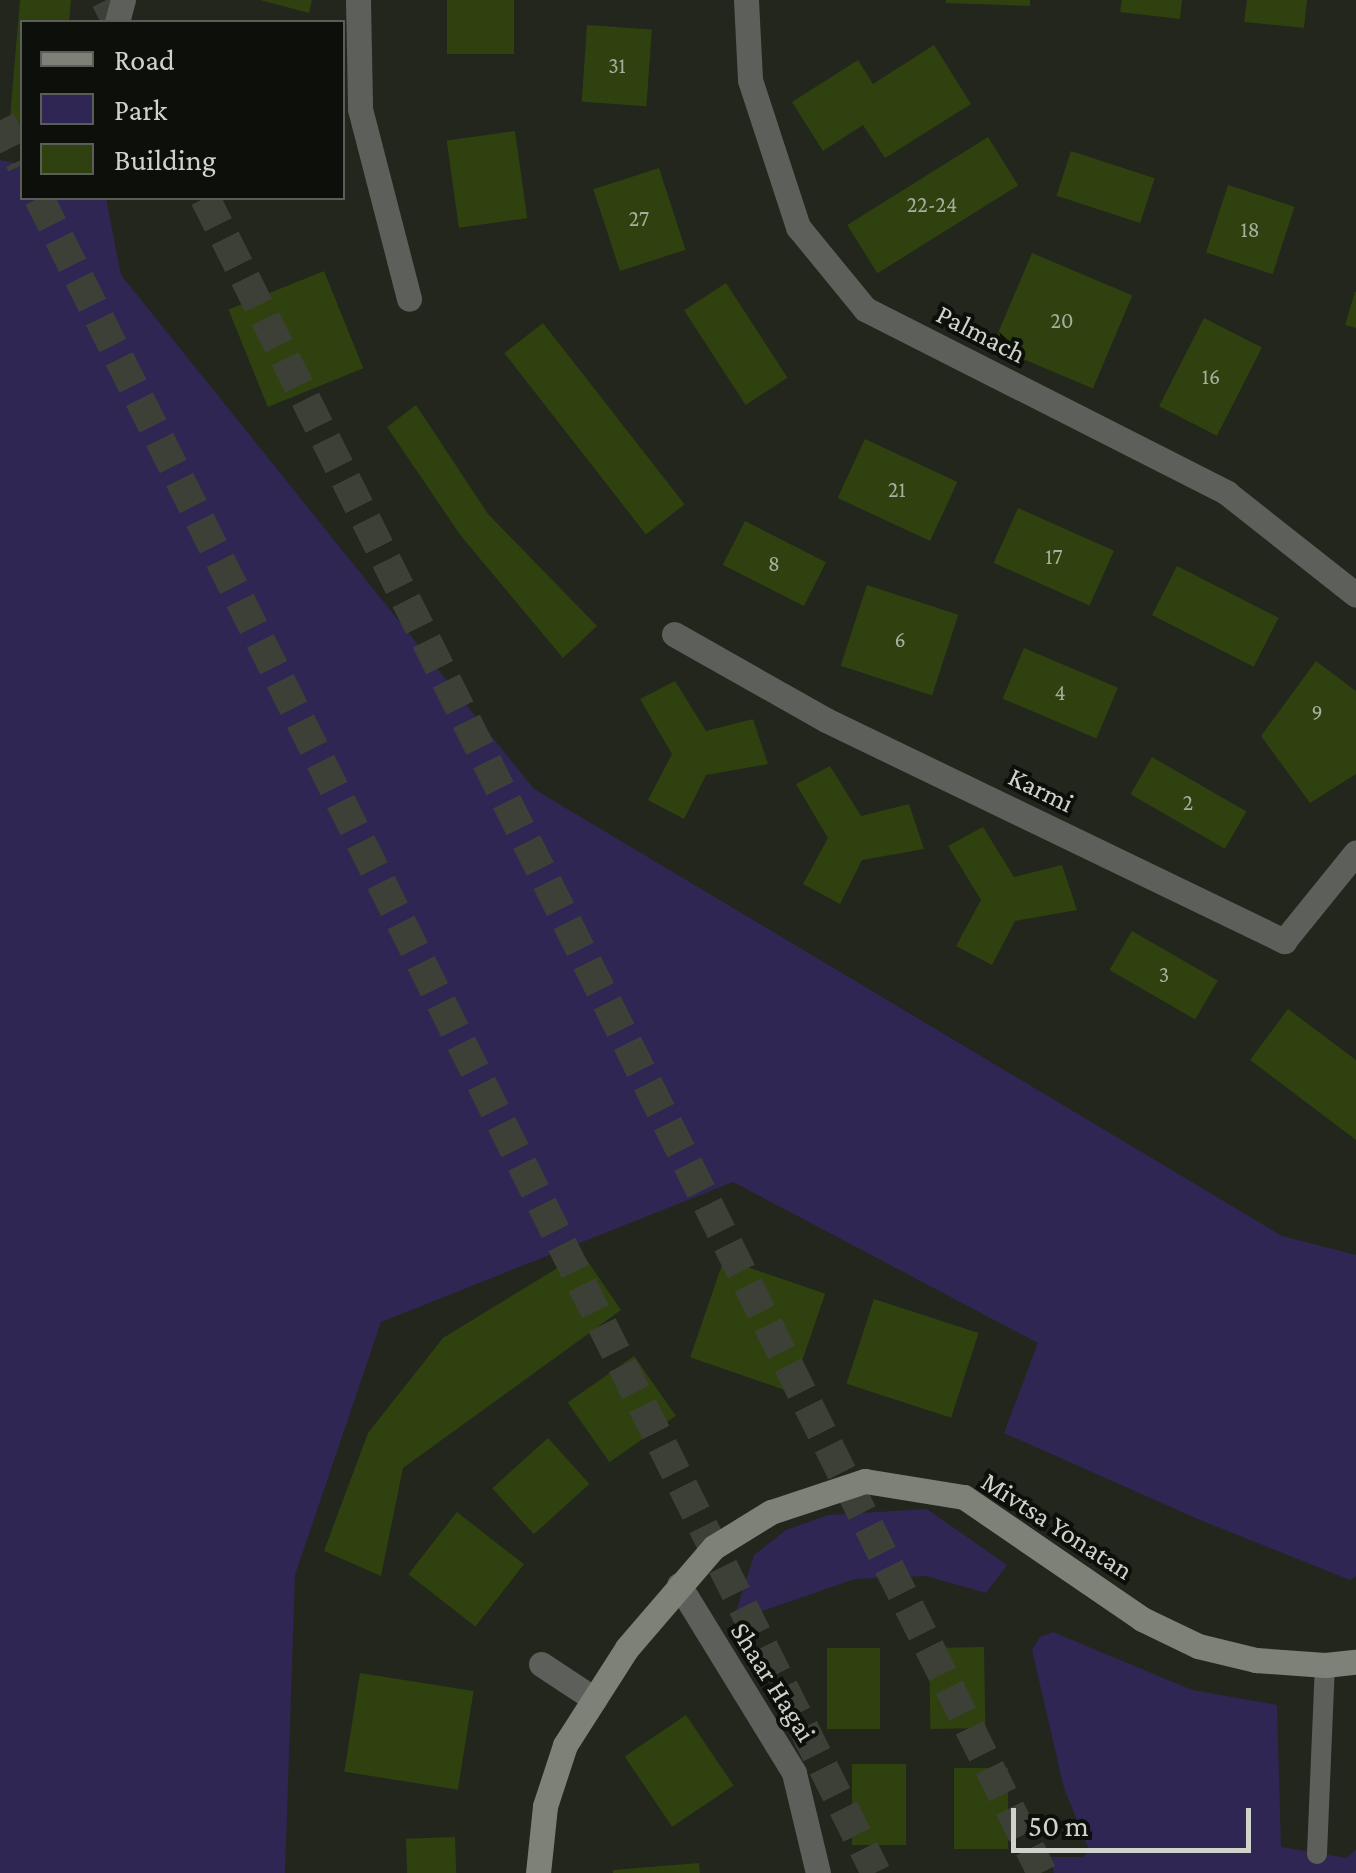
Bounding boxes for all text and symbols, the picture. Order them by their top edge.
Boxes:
legend [20,20,345,200]
text: Road [114,43,175,76]
house number: 31 [608,53,626,79]
text: Park [114,93,167,126]
text: Building [114,143,216,176]
house number: 22-24 [907,192,957,218]
house number: 27 [629,206,649,232]
house number: 18 [1240,217,1260,243]
street label: Palmach [931,297,1031,371]
house number: 20 [1051,308,1073,334]
house number: 16 [1202,364,1220,390]
house number: 21 [888,477,906,503]
house number: 17 [1045,544,1063,570]
house number: 8 [768,551,780,577]
house number: 6 [894,627,906,653]
house number: 4 [1054,680,1066,706]
house number: 9 [1311,700,1323,726]
street label: Karmi [1003,760,1079,820]
house number: 2 [1183,790,1193,816]
house number: 3 [1159,962,1169,988]
street label: Mivtsa Yonatan [975,1465,1139,1587]
street label: Shaar Hagai [723,1616,823,1748]
scale bar [1016,1788,1256,1850]
text: 50 m [1028,1809,1089,1842]

